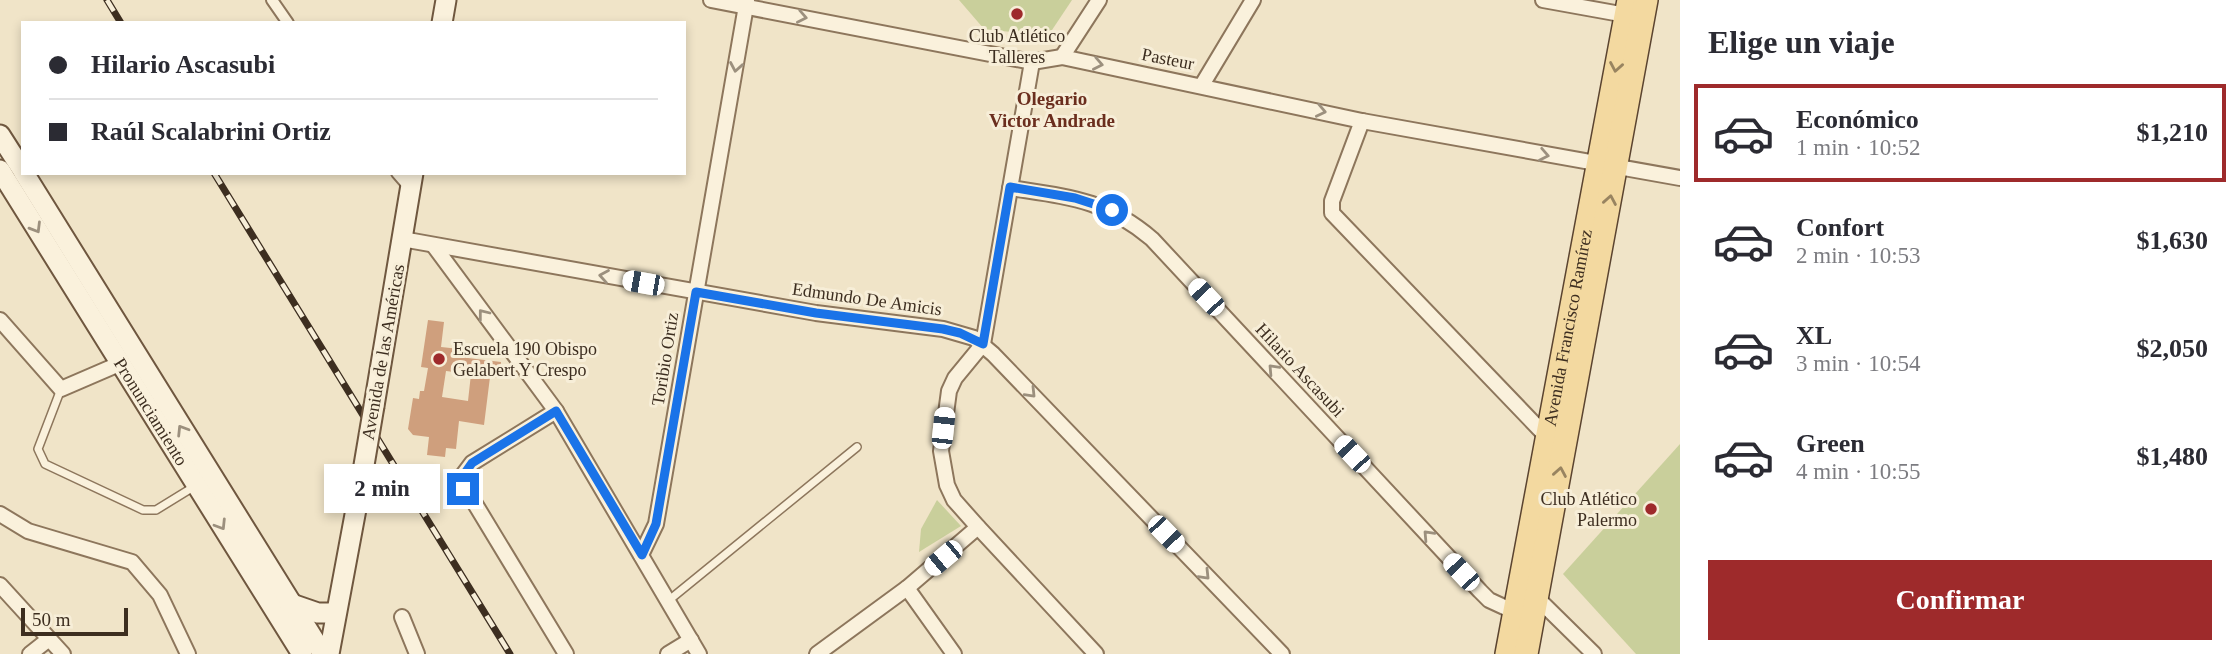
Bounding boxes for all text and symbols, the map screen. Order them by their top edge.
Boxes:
marker: Club Atlético Talleres [1009,6,1025,22]
one-way arrow [796,9,808,24]
text: Elige un viaje [1708,24,1895,60]
place label: Club Atlético Talleres [969,26,1065,67]
street label: Pasteur [1140,44,1196,74]
text: Hilario Ascasubi [91,50,275,79]
one-way arrow [1092,56,1104,71]
one-way arrow [729,61,744,73]
one-way arrow [1610,61,1625,73]
district label: Olegario Victor Andrade [989,88,1115,131]
icon: car [1712,102,1775,165]
one-way arrow [1314,103,1326,118]
text: Económico [1796,105,1919,134]
text: Raúl Scalabrini Ortiz [91,117,331,146]
text: $1,210 [2137,118,2208,147]
text: 1 min · 10:52 [1796,135,1921,160]
one-way arrow [1538,147,1550,162]
route start [1096,194,1128,226]
one-way arrow [1602,194,1617,206]
icon: car [1712,210,1775,273]
text: Confort [1796,213,1884,242]
one-way arrow [27,220,40,233]
text: $1,630 [2137,226,2208,255]
street label: Avenida Francisco Ramírez [1540,228,1596,428]
text: 2 min · 10:53 [1796,243,1921,268]
street label: Avenida de las Américas [358,263,408,441]
one-way arrow [598,269,610,284]
car [621,269,666,297]
car [1184,274,1229,320]
street label: Edmundo De Amicis [791,279,943,319]
one-way arrow [478,310,491,322]
street label: Toribio Ortiz [648,311,682,407]
icon: car [1712,318,1775,381]
street label: Hilario Ascasubi [1252,319,1348,421]
text: XL [1796,321,1832,350]
text: $2,050 [2137,334,2208,363]
place label: Escuela 190 Obispo Gelabert Y Crespo [453,339,597,380]
marker: Escuela 190 Obispo Gelabert Y Crespo [431,351,447,367]
text: 3 min · 10:54 [1796,351,1921,376]
street label: Pronunciamiento [110,354,192,469]
one-way arrow [1268,364,1281,377]
one-way arrow [1022,385,1035,398]
car [931,406,956,450]
one-way arrow [178,425,191,438]
icon: car [1712,426,1775,489]
text: Green [1796,429,1865,458]
car [1330,431,1375,477]
text: $1,480 [2137,442,2208,471]
text: 4 min · 10:55 [1796,459,1921,484]
callout: 2 min [323,464,438,514]
one-way arrow [1552,466,1567,478]
route end [447,473,479,505]
text: 2 min [354,476,410,501]
place label: Club Atlético Palermo [1541,489,1637,530]
marker: Club Atlético Palermo [1643,501,1659,517]
car [1144,512,1189,556]
one-way arrow [212,517,225,530]
one-way arrow [1423,530,1436,543]
car [921,536,966,580]
car [1439,549,1484,595]
button: Confirmar [1708,560,2212,640]
one-way arrow [1197,566,1210,579]
scale bar [21,605,128,637]
text: 50 m [32,609,71,630]

